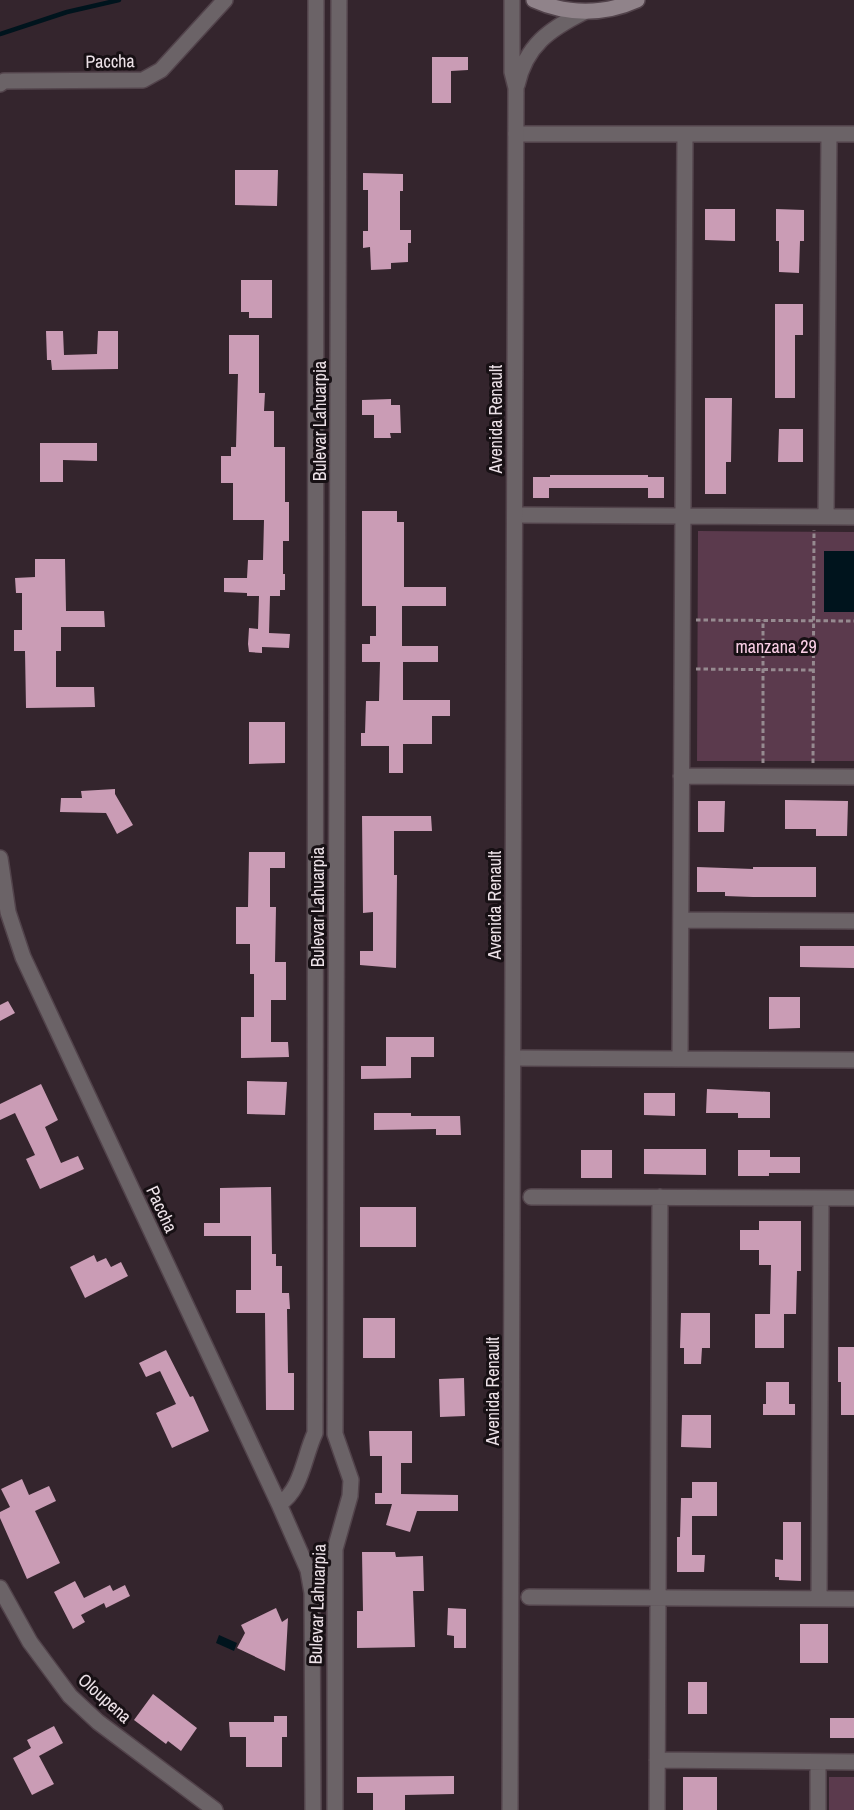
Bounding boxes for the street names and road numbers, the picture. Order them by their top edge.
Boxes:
street label: Paccha [85,48,135,74]
street label: Bulevar Lahuarpia [307,361,332,481]
street label: Avenida Renault [483,365,508,474]
street label: Bulevar Lahuarpia [305,847,330,967]
street label: Avenida Renault [482,851,507,960]
street label: Paccha [140,1181,184,1237]
street label: Avenida Renault [480,1337,505,1446]
street label: Bulevar Lahuarpia [302,1543,332,1665]
street label: Oloupena [73,1667,137,1729]

